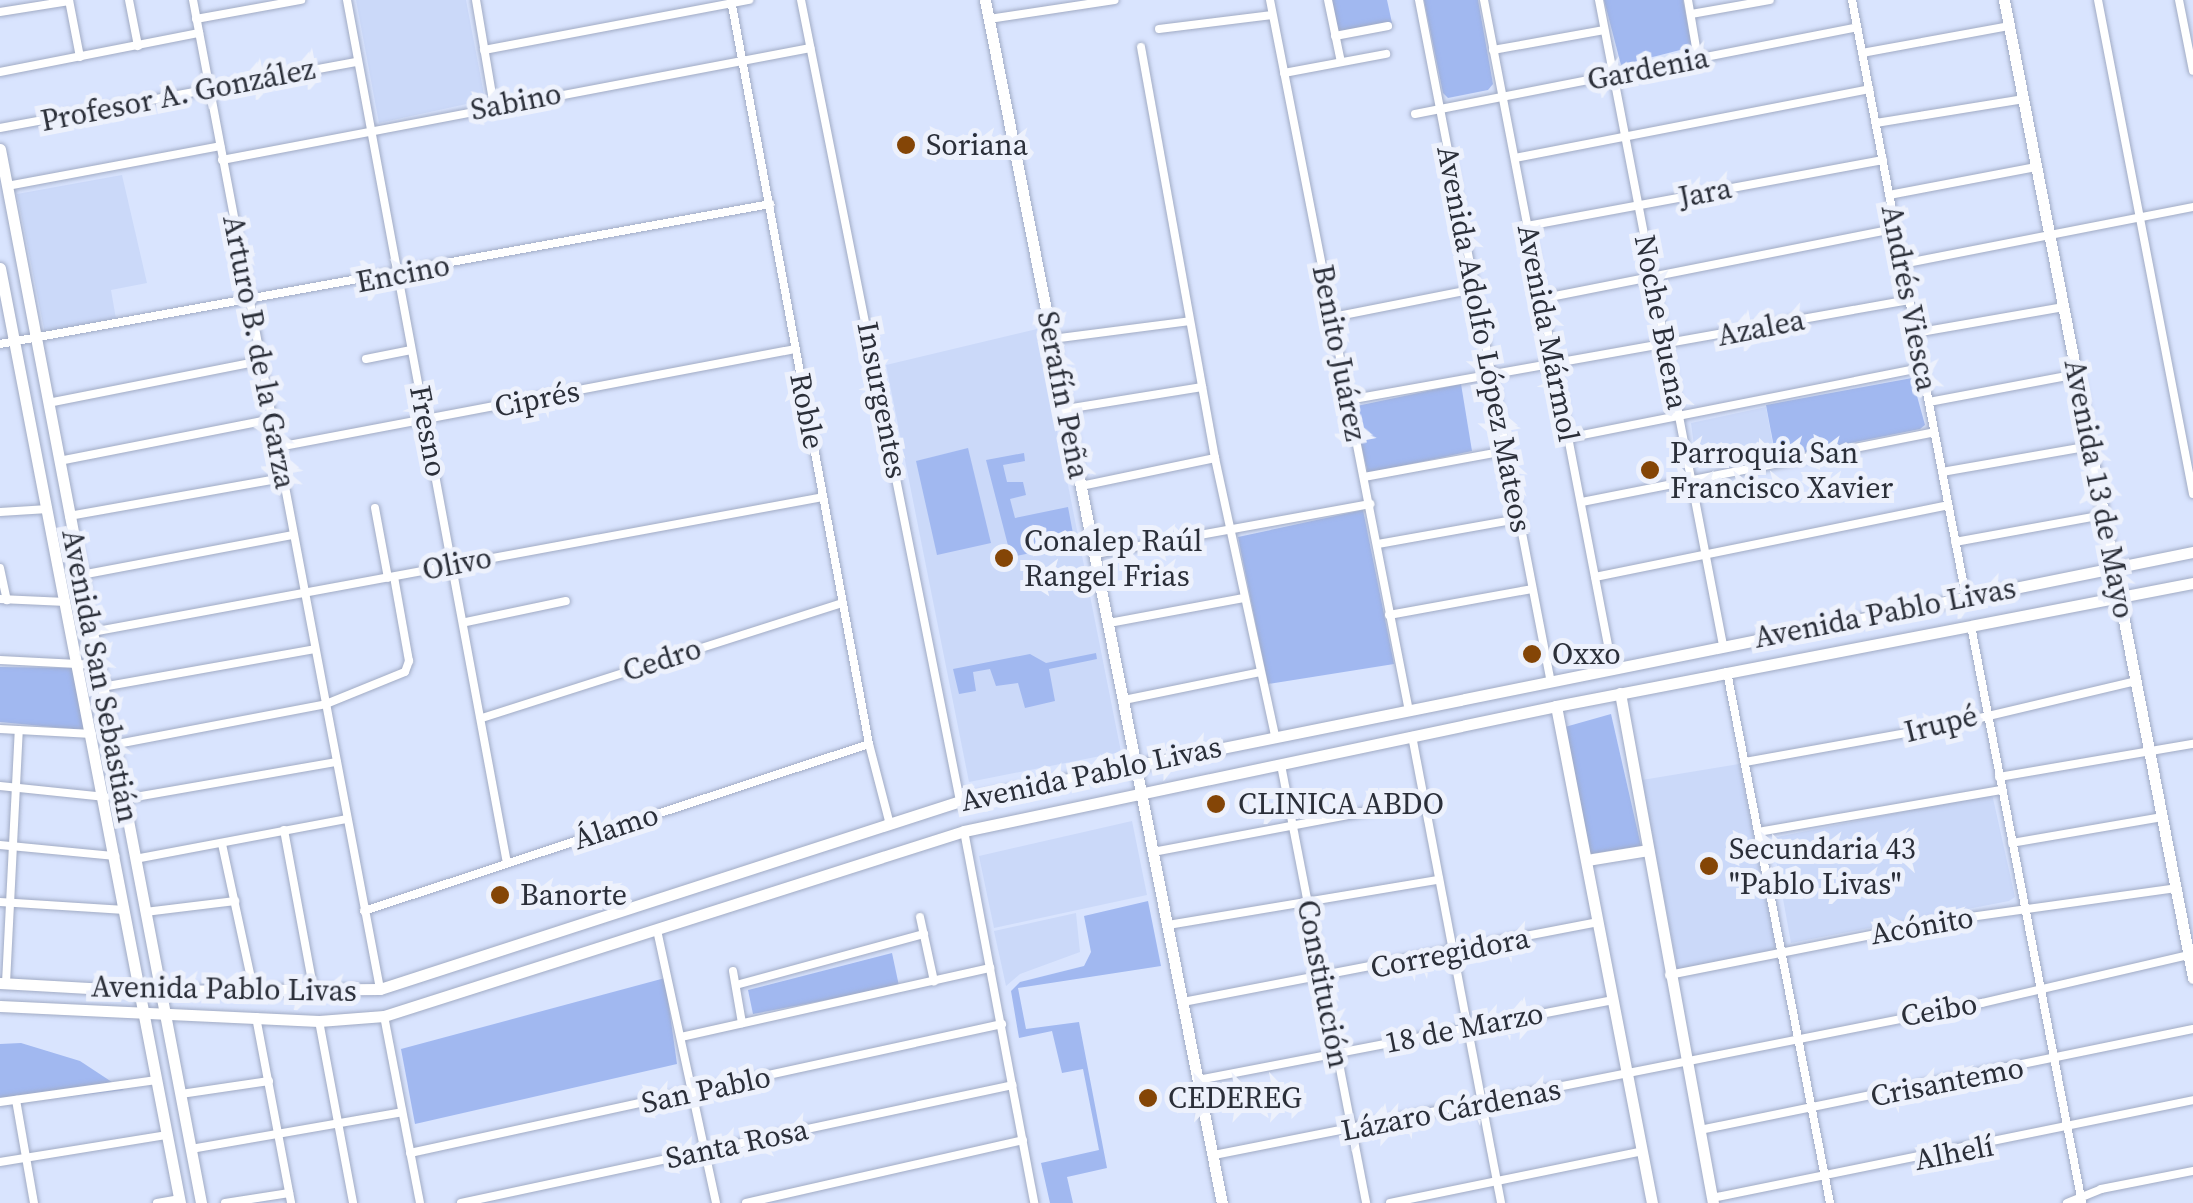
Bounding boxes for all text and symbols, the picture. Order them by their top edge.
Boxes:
street label: Gardenia [1584,40,1712,98]
street label: Profesor A. González [38,51,318,139]
street label: Sabino [468,76,564,128]
place label: Soriana [926,127,1028,163]
marker: Soriana [895,134,917,156]
street label: Avenida Adolfo López Mateos [1429,143,1539,535]
street label: Jara [1675,170,1735,216]
street label: Andrés Viesca [1873,202,1945,394]
street label: Arturo B. de la Garza [215,212,303,492]
street label: Avenida Mármol [1509,221,1587,445]
street label: Noche Buena [1626,232,1696,412]
street label: Encino [353,247,453,301]
street label: Benito Juárez [1304,262,1374,444]
street label: Azalea [1714,302,1808,354]
street label: Serafín Peña [1029,308,1097,482]
street label: Insurgentes [849,319,915,481]
street label: Avenida 13 de Mayo [2056,356,2142,622]
street label: Roble [782,370,832,452]
street label: Ciprés [491,373,583,425]
street label: Fresno [402,382,454,480]
place label: Parroquia San Francisco Xavier [1670,435,1893,506]
marker: Parroquia San Francisco Xavier [1639,459,1661,481]
place label: Conalep Raúl Rangel Frias [1024,523,1202,594]
street label: Avenida San Sebastián [54,526,146,826]
street label: Olivo [419,540,495,588]
marker: Conalep Raúl Rangel Frias [993,547,1015,569]
street label: Avenida Pablo Livas [1751,570,2019,656]
street label: Cedro [618,631,706,689]
place label: Oxxo [1552,636,1621,672]
marker: Oxxo [1521,643,1543,665]
street label: Irupé [1901,698,1981,750]
street label: Avenida Pablo Livas [957,729,1225,819]
place label: CLINICA ABDO [1238,786,1444,822]
marker: CLINICA ABDO [1203,791,1229,817]
street label: Álamo [569,796,663,858]
place label: Secundaria 43 "Pablo Livas" [1729,831,1916,902]
marker: Secundaria 43 "Pablo Livas" [1698,855,1720,877]
place label: Banorte [520,877,627,913]
marker: Banorte [489,884,511,906]
street label: Constitución [1289,897,1357,1071]
street label: Acónito [1868,899,1976,953]
street label: Corregidora [1367,920,1533,986]
street label: Avenida Pablo Livas [91,969,357,1009]
street label: Ceibo [1898,986,1980,1034]
street label: 18 de Marzo [1382,995,1546,1061]
street label: Crisantemo [1867,1050,2027,1114]
street label: San Pablo [638,1059,774,1121]
street label: Lázaro Cárdenas [1338,1071,1564,1149]
place label: CEDEREG [1168,1080,1302,1116]
marker: CEDEREG [1137,1087,1159,1109]
street label: Santa Rosa [663,1111,811,1177]
street label: Alhelí [1911,1128,1997,1178]

